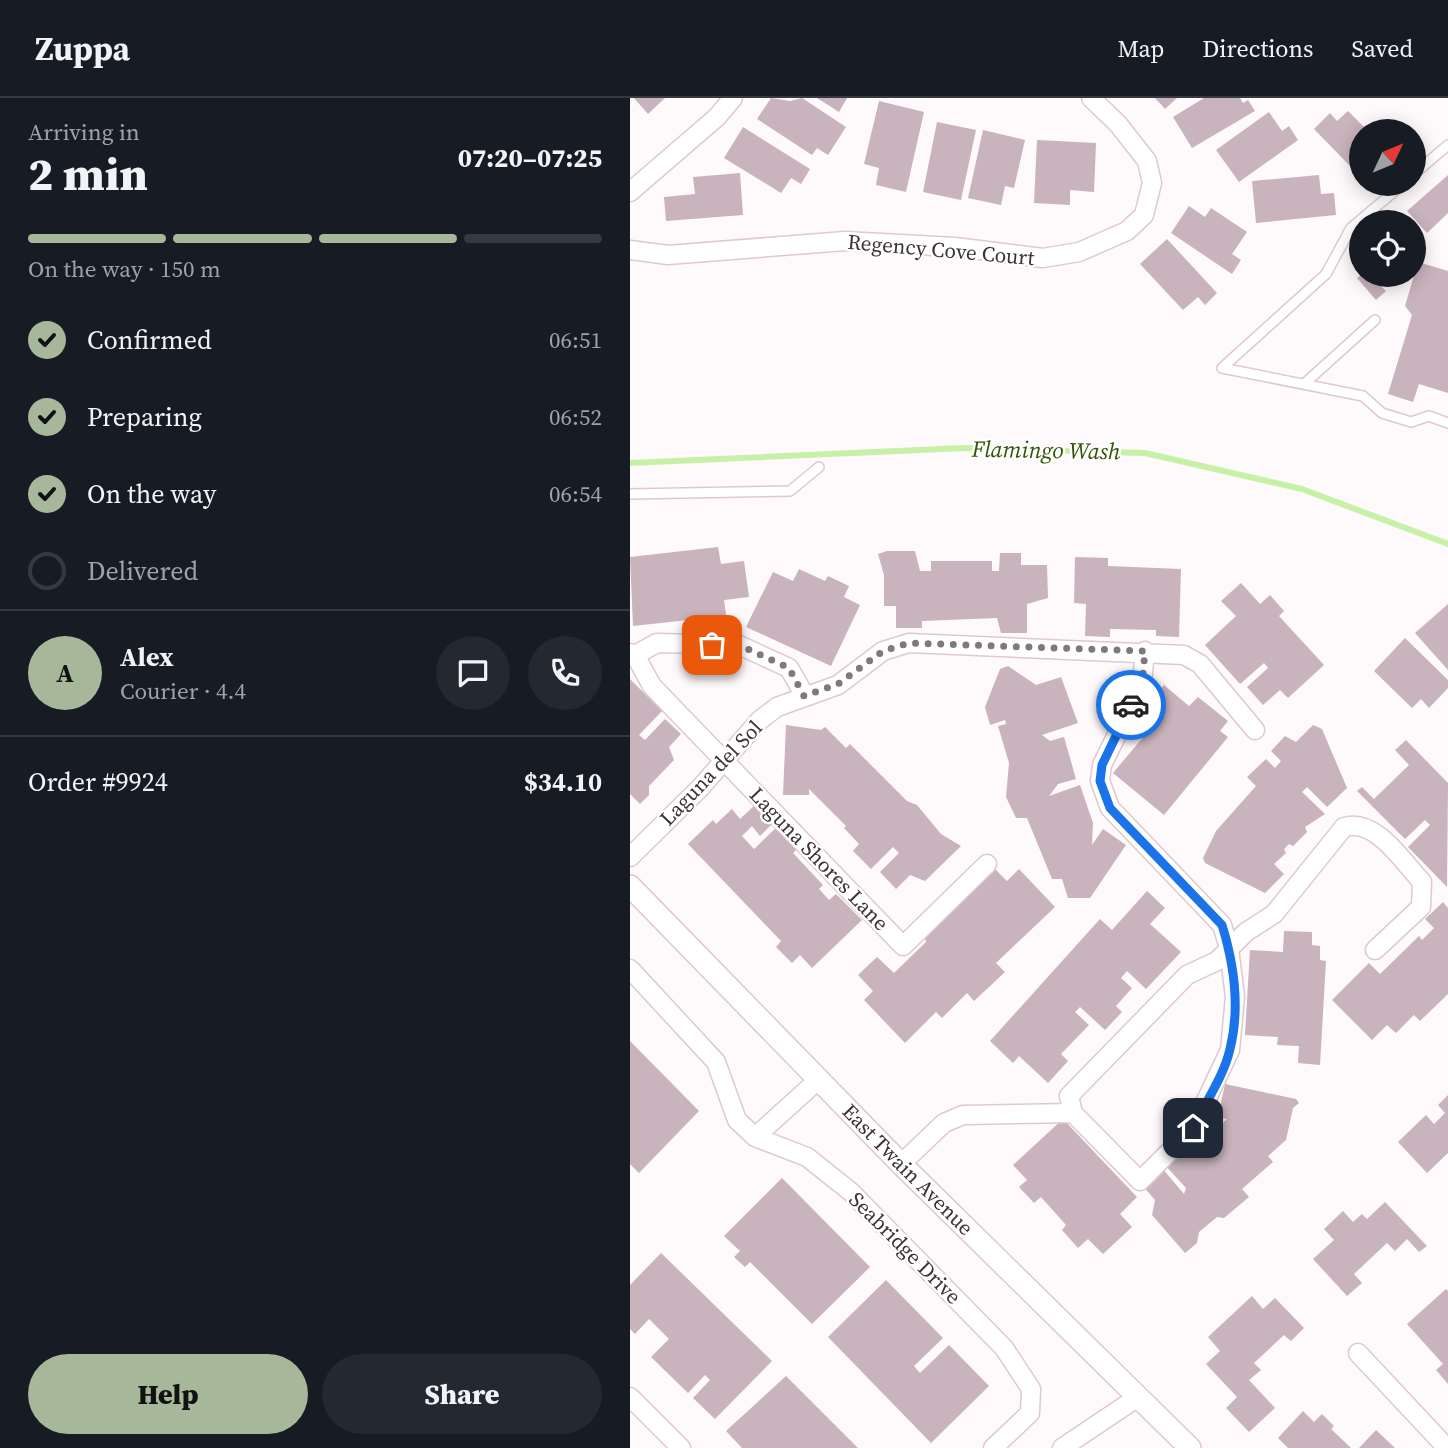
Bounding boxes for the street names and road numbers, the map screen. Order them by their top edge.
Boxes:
street label: Regency Cove Court [846,227,1036,272]
street label: Laguna del Sol [653,714,768,832]
street label: Laguna Shores Lane [743,781,895,937]
street label: East Twain Avenue [836,1097,980,1241]
street label: Seabridge Drive [843,1185,968,1310]

